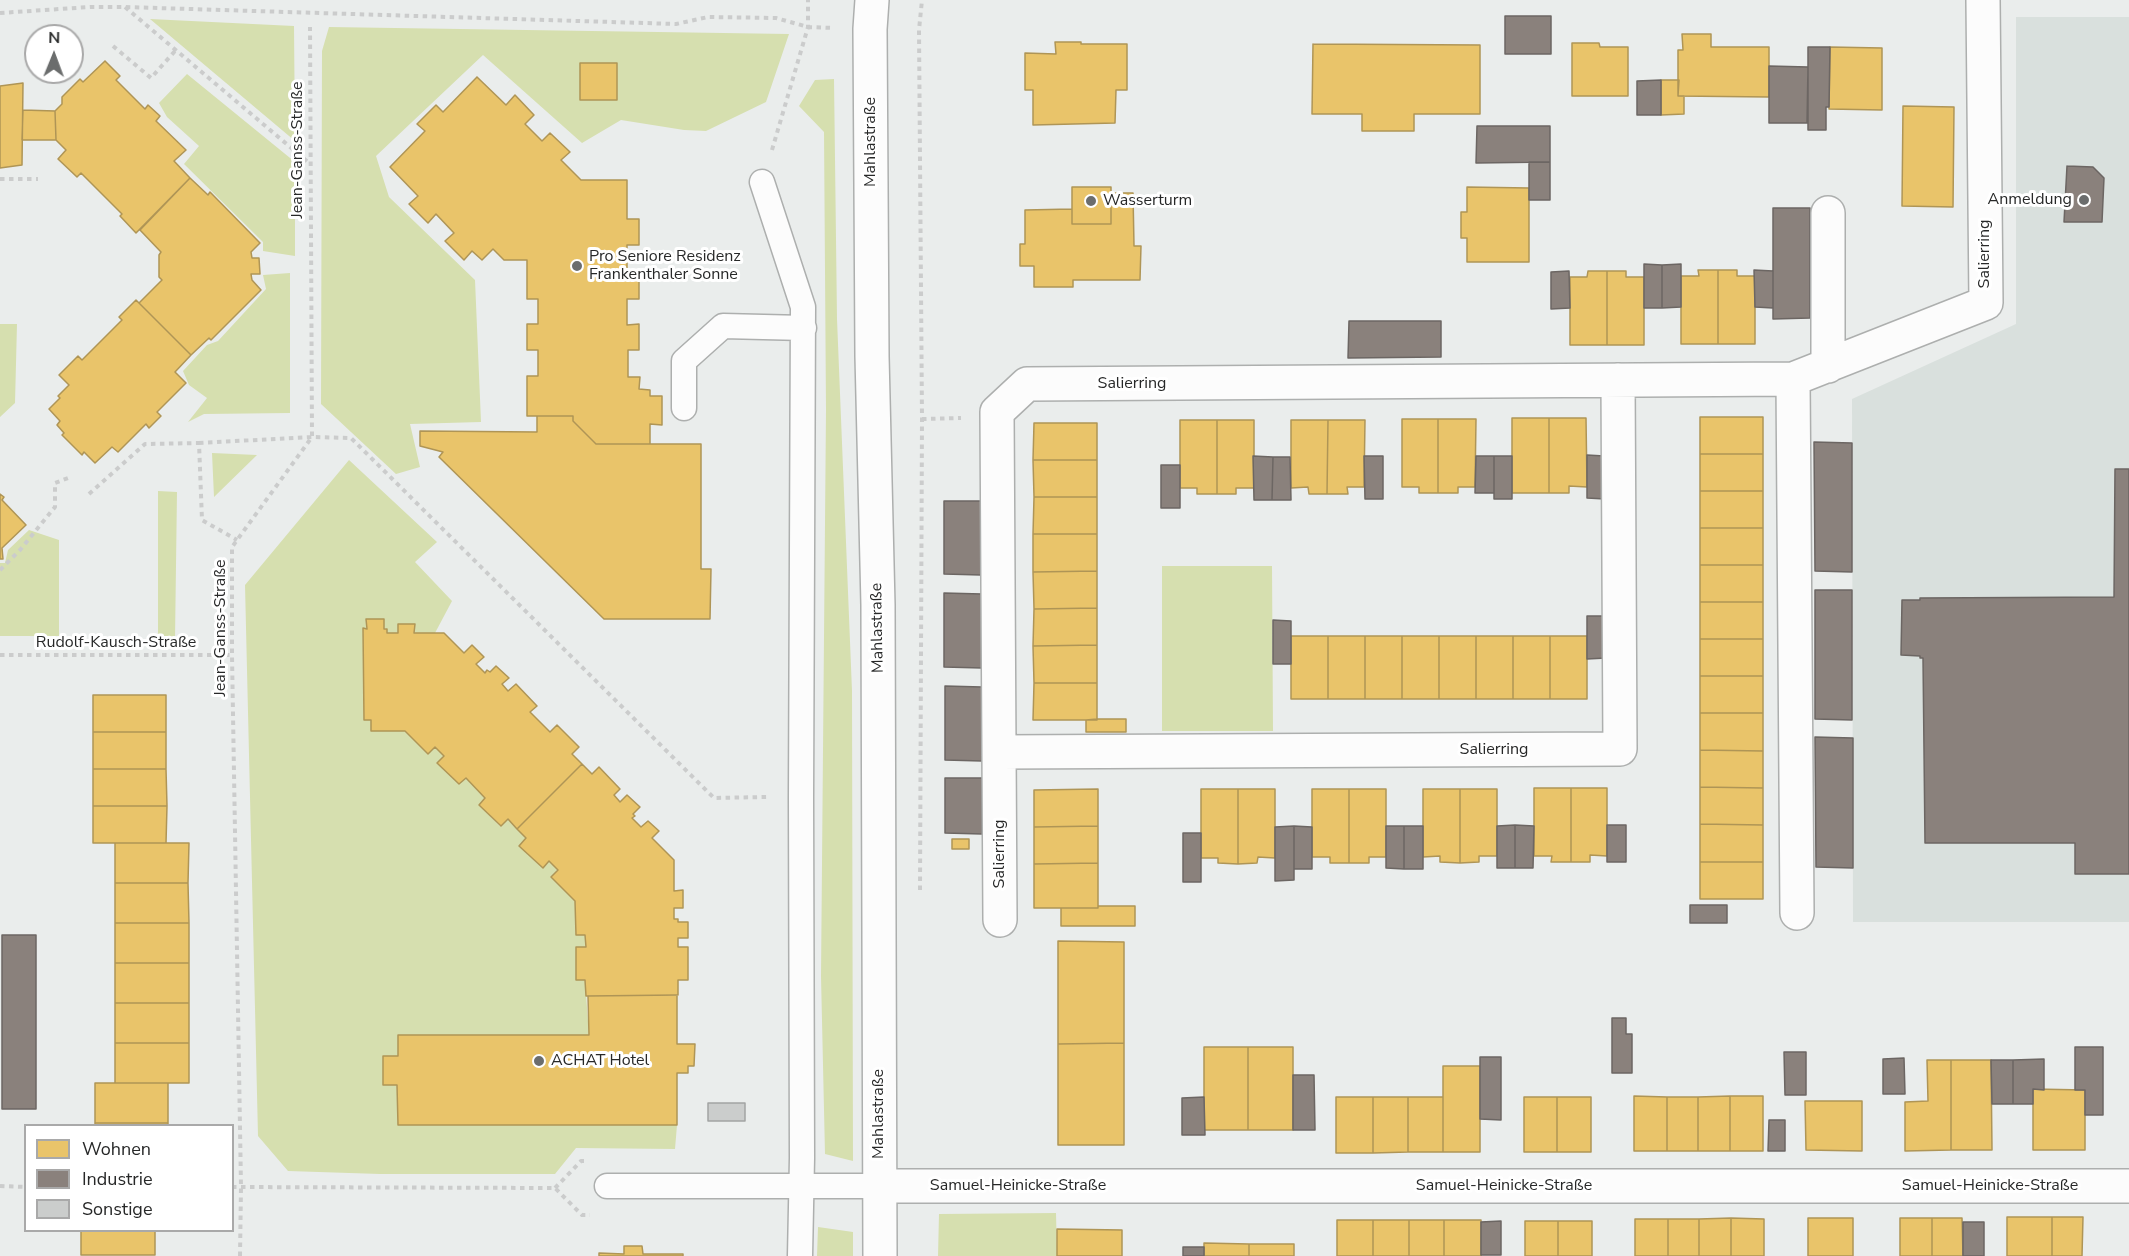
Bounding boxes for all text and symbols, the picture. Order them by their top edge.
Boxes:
north arrow [24,24,84,84]
text: N [48,27,60,49]
street label: Jean-Ganss-Straße [288,82,308,218]
street label: Mahlastraße [861,97,881,187]
place label: Anmeldung [1988,190,2072,210]
place label: Wasserturm [1103,191,1192,211]
marker: Anmeldung [2077,193,2091,207]
marker: Wasserturm [1084,194,1098,208]
street label: Salierring [1975,220,1995,288]
place label: Pro Seniore Residenz Frankenthaler Sonne [589,247,741,285]
marker: Pro Seniore Residenz Frankenthaler Sonne [570,259,584,273]
street label: Salierring [1098,374,1166,394]
street label: Jean-Ganss-Straße [211,560,231,696]
street label: Mahlastraße [868,583,888,673]
street label: Rudolf-Kausch-Straße [36,633,196,653]
street label: Salierring [1460,740,1528,760]
street label: Salierring [990,820,1010,888]
place label: ACHAT Hotel [551,1051,649,1071]
marker: ACHAT Hotel [532,1054,546,1068]
street label: Mahlastraße [869,1069,889,1159]
legend [24,1124,234,1232]
text: Wohnen [82,1137,151,1161]
text: Industrie [82,1167,153,1191]
street label: Samuel-Heinicke-Straße [930,1176,1106,1196]
street label: Samuel-Heinicke-Straße [1416,1176,1592,1196]
street label: Samuel-Heinicke-Straße [1902,1176,2078,1196]
text: Sonstige [82,1197,152,1221]

